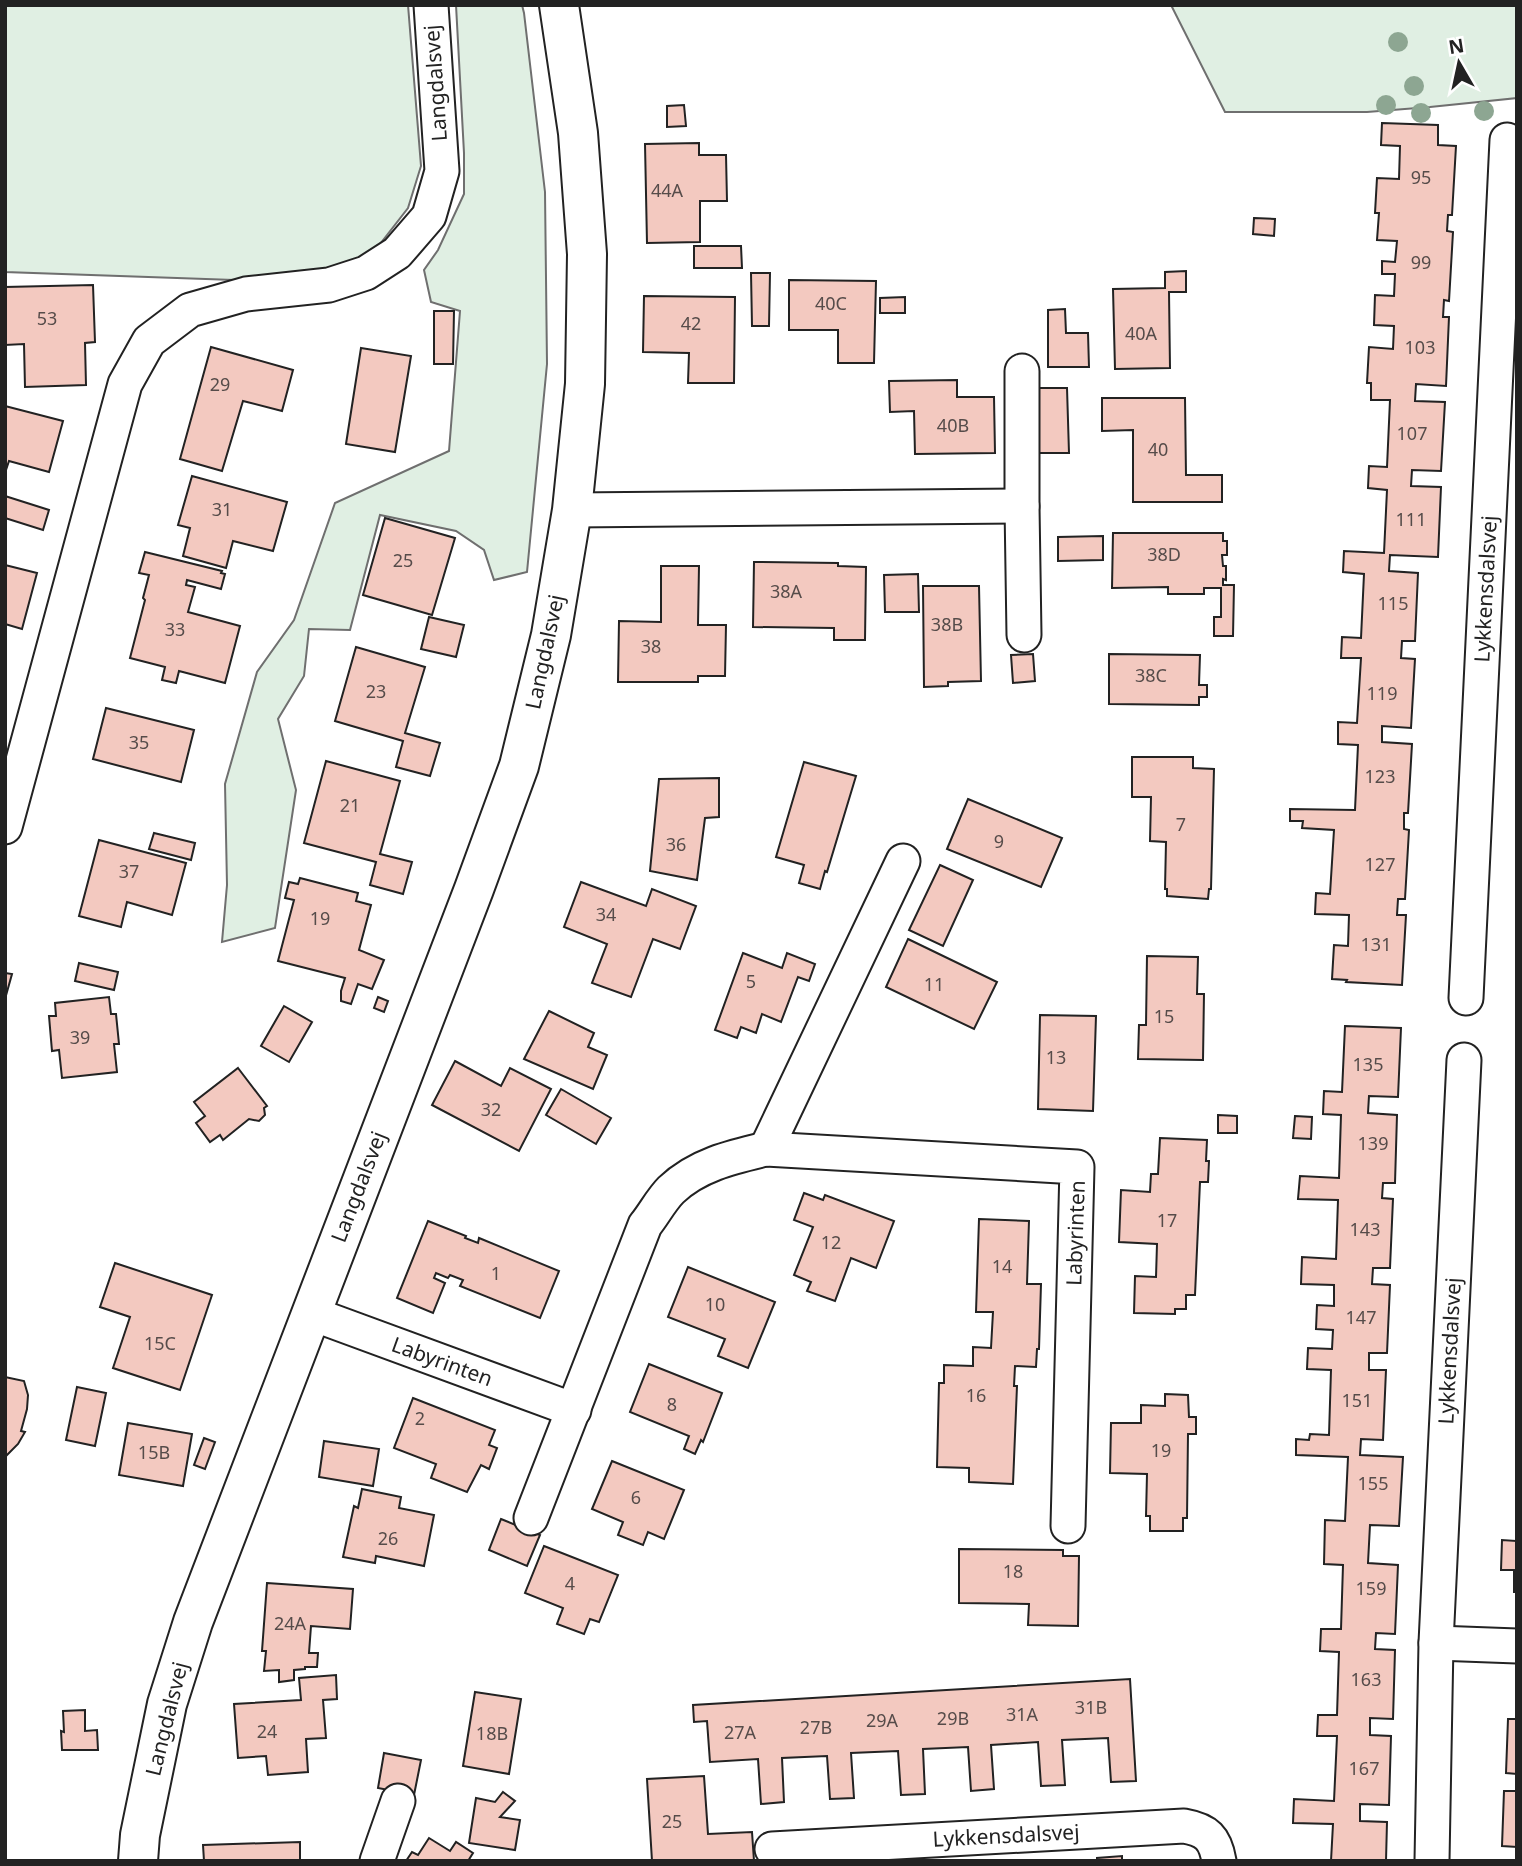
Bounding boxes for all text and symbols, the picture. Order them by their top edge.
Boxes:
street label: Langdalsvej [417,24,453,142]
north arrow [1424,28,1494,98]
text: N [1447,32,1466,60]
house number: 95 [1411,165,1431,189]
house number: 44A [651,178,684,202]
house number: 99 [1411,250,1431,274]
house number: 40C [815,291,847,315]
house number: 53 [37,306,57,330]
house number: 42 [681,311,701,335]
house number: 40A [1125,321,1158,345]
house number: 103 [1405,335,1435,359]
house number: 29 [210,372,230,396]
house number: 40B [937,413,969,437]
house number: 107 [1397,421,1427,445]
house number: 40 [1148,437,1168,461]
house number: 31 [212,497,232,521]
house number: 111 [1396,507,1426,531]
street label: Lykkensdalsvej [1467,515,1503,663]
house number: 38D [1147,542,1181,566]
house number: 25 [393,548,413,572]
house number: 38A [770,579,803,603]
house number: 115 [1378,591,1408,615]
street label: Langdalsvej [518,592,570,712]
house number: 38B [931,612,963,636]
house number: 33 [165,617,185,641]
house number: 38 [641,634,661,658]
house number: 38C [1135,663,1167,687]
house number: 23 [366,679,386,703]
house number: 119 [1367,681,1397,705]
house number: 35 [129,730,149,754]
house number: 123 [1365,764,1395,788]
house number: 21 [340,793,360,817]
house number: 7 [1176,812,1186,836]
house number: 9 [994,829,1004,853]
house number: 36 [666,832,686,856]
house number: 127 [1365,852,1395,876]
house number: 37 [119,859,139,883]
house number: 34 [596,902,616,926]
house number: 19 [310,906,330,930]
house number: 131 [1361,932,1391,956]
house number: 5 [746,969,756,993]
house number: 11 [924,972,944,996]
house number: 15 [1154,1004,1174,1028]
house number: 39 [70,1025,90,1049]
house number: 13 [1046,1045,1066,1069]
house number: 135 [1353,1052,1383,1076]
house number: 32 [481,1097,501,1121]
street label: Langdalsvej [324,1127,392,1246]
house number: 139 [1358,1131,1388,1155]
street label: Labyrinten [1059,1180,1091,1286]
house number: 17 [1157,1208,1177,1232]
house number: 143 [1350,1217,1380,1241]
house number: 12 [821,1230,841,1254]
house number: 14 [992,1254,1012,1278]
house number: 1 [491,1261,501,1285]
street label: Lykkensdalsvej [1431,1277,1467,1425]
house number: 10 [705,1292,725,1316]
house number: 147 [1346,1305,1376,1329]
street label: Labyrinten [388,1330,497,1392]
house number: 15C [144,1331,176,1355]
house number: 16 [966,1383,986,1407]
house number: 151 [1342,1388,1372,1412]
house number: 8 [667,1392,677,1416]
house number: 2 [415,1406,425,1430]
house number: 19 [1151,1438,1171,1462]
house number: 15B [138,1440,170,1464]
house number: 155 [1358,1471,1388,1495]
house number: 6 [631,1485,641,1509]
house number: 26 [378,1526,398,1550]
house number: 18 [1003,1559,1023,1583]
house number: 4 [565,1571,575,1595]
house number: 159 [1356,1576,1386,1600]
house number: 24A [274,1611,307,1635]
street label: Langdalsvej [138,1659,194,1779]
house number: 163 [1351,1667,1381,1691]
house number: 31B [1075,1695,1107,1719]
house number: 31A [1006,1702,1039,1726]
house number: 29B [937,1706,969,1730]
house number: 29A [866,1708,899,1732]
house number: 27B [800,1715,832,1739]
house number: 24 [257,1719,277,1743]
house number: 27A [724,1720,757,1744]
house number: 18B [476,1721,508,1745]
house number: 167 [1349,1756,1379,1780]
house number: 25 [662,1809,682,1833]
street label: Lykkensdalsvej [932,1817,1080,1853]

